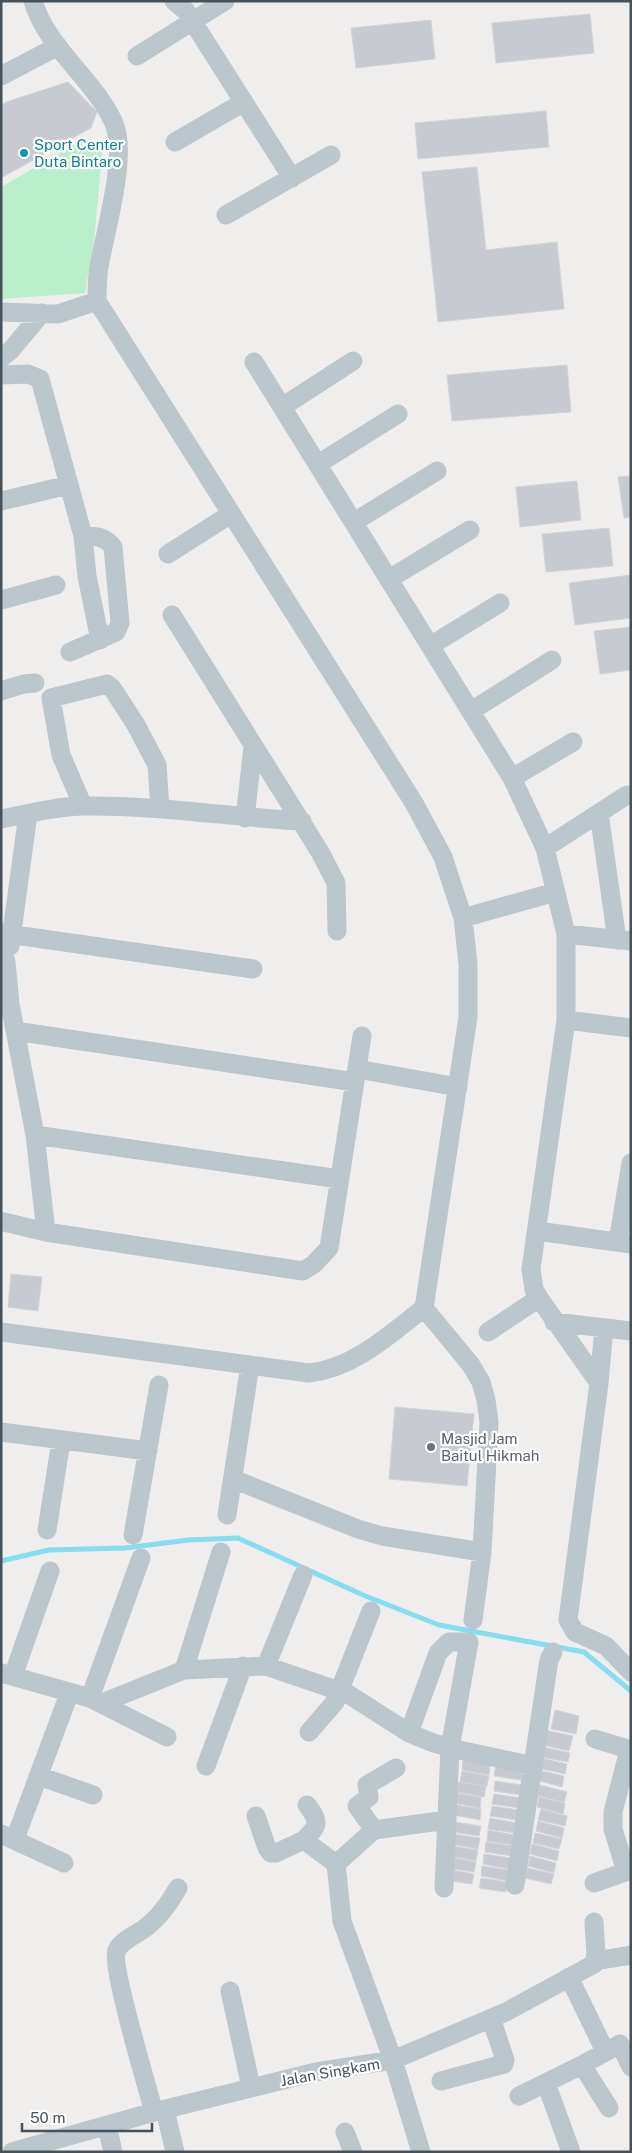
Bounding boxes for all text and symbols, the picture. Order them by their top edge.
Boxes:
place label: Sport Center Duta Bintaro [34,136,124,170]
marker: Sport Center Duta Bintaro [18,147,30,159]
place label: Masjid Jam Baitul Hikmah [441,1430,539,1464]
marker: Masjid Jam Baitul Hikmah [425,1441,437,1453]
street label: Jalan Singkam [279,2055,381,2089]
scale bar [22,2100,152,2132]
text: 50 m [30,2109,65,2126]

